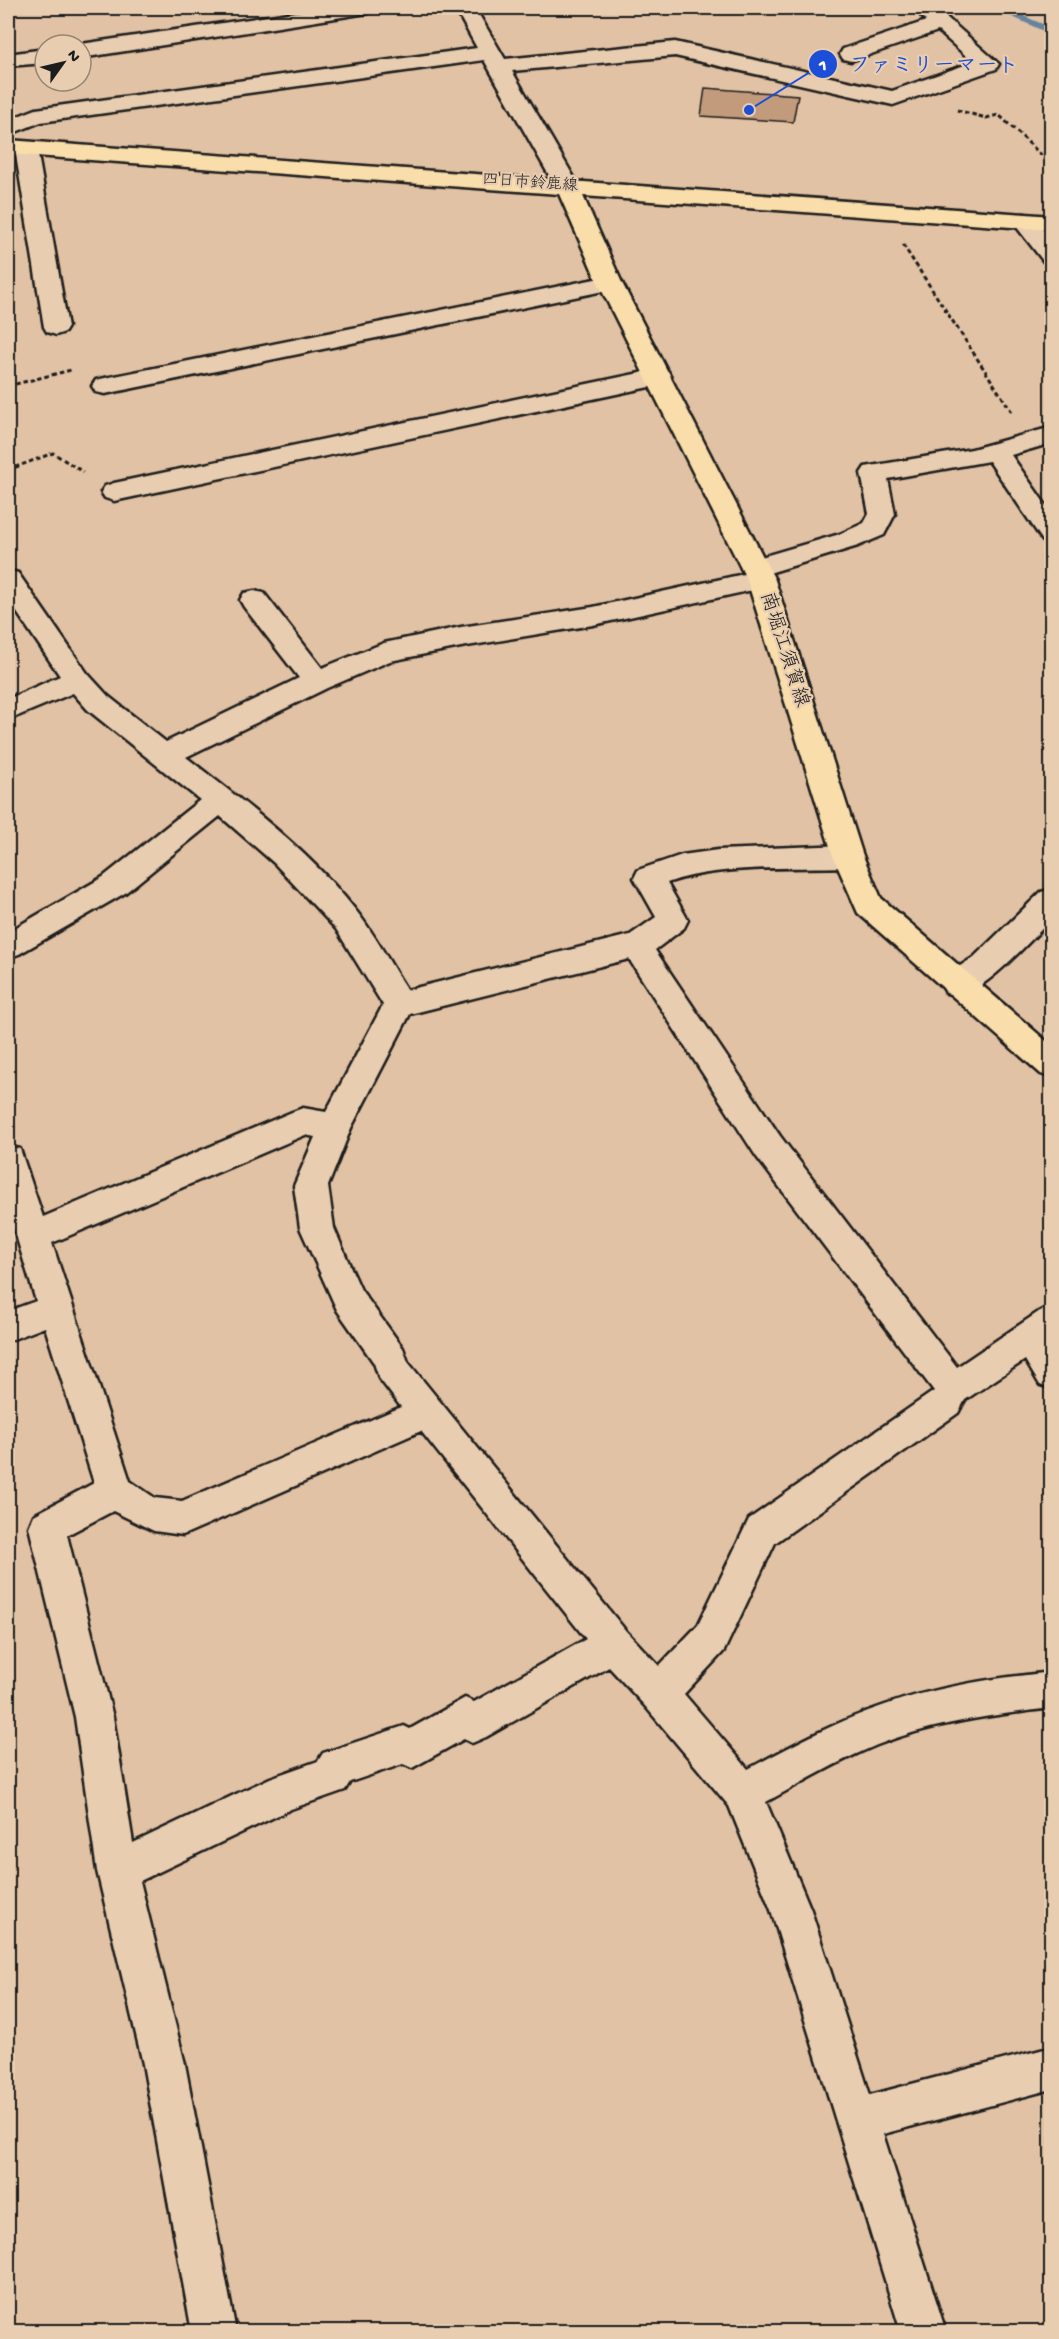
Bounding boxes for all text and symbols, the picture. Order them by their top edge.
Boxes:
north arrow [33,33,93,93]
callout: ファミリーマート [808,44,1030,83]
text: N [62,47,84,67]
text: ファミリーマート [850,55,1018,80]
text: 1 [818,56,827,77]
street label: 四日市鈴鹿線 [481,169,579,197]
street label: 南堀江須賀線 [754,589,814,711]

